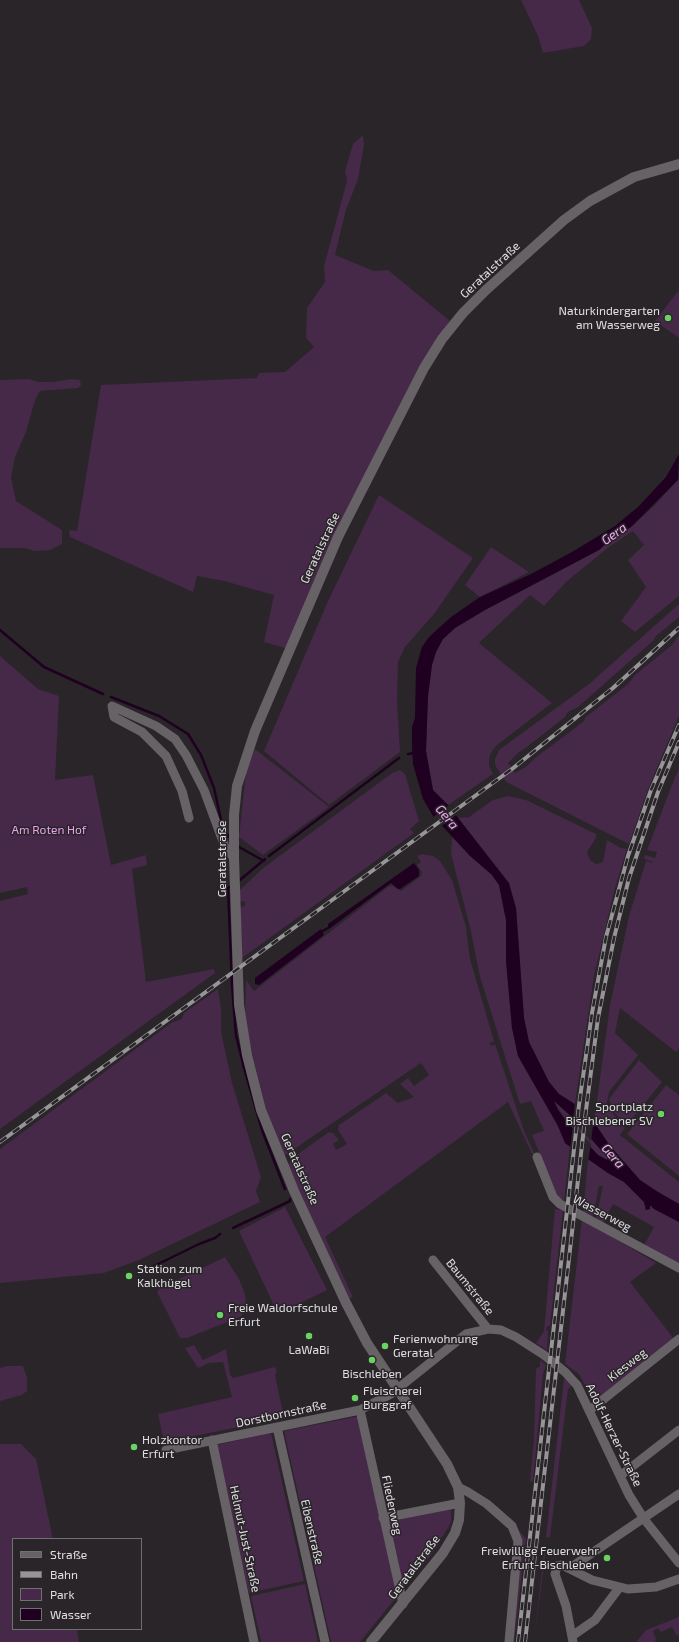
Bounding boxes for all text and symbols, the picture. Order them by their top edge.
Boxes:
street label: Geratalstraße [457,239,523,301]
place label: Naturkindergarten am Wasserweg [559,304,660,332]
marker: Naturkindergarten am Wasserweg [663,313,673,323]
street label: Geratalstraße [297,510,343,586]
water label: Gera [598,520,630,548]
water label: Gera [432,801,462,833]
street label: Geratalstraße [215,821,229,897]
park label: Am Roten Hof [12,823,86,837]
place label: Sportplatz Bischlebener SV [565,1100,653,1128]
marker: Sportplatz Bischlebener SV [656,1109,666,1119]
street label: Geratalstraße [278,1131,322,1207]
water label: Gera [598,1140,628,1172]
street label: Wasserweg [570,1192,634,1234]
street label: Baumstraße [443,1256,497,1318]
place label: Station zum Kalkhügel [137,1262,202,1290]
marker: Station zum Kalkhügel [124,1271,134,1281]
place label: Freie Waldorfschule Erfurt [228,1301,338,1329]
marker: Freie Waldorfschule Erfurt [215,1310,225,1320]
marker: LaWaBi [304,1331,314,1341]
place label: Ferienwohnung Geratal [393,1332,478,1360]
marker: Ferienwohnung Geratal [380,1341,390,1351]
place label: LaWaBi [289,1343,329,1357]
street label: Kiesweg [605,1345,649,1385]
marker: Bischleben [367,1355,377,1365]
place label: Bischleben [342,1367,402,1381]
street label: Adolf-Herzer-Straße [583,1381,645,1489]
place label: Fleischerei Burggraf [363,1384,422,1412]
marker: Fleischerei Burggraf [350,1393,360,1403]
street label: Dorstbornstraße [234,1397,328,1431]
place label: Holzkontor Erfurt [142,1433,202,1461]
marker: Holzkontor Erfurt [129,1442,139,1452]
street label: Fliederweg [379,1474,405,1536]
street label: Helmut-Just-Straße [227,1484,263,1594]
street label: Eibenstraße [297,1498,327,1566]
street label: Geratalstraße [385,1532,443,1602]
legend [12,1538,142,1630]
place label: Freiwillige Feuerwehr Erfurt-Bischleben [481,1544,599,1572]
text: Straße [50,1547,87,1561]
marker: Freiwillige Feuerwehr Erfurt-Bischleben [602,1553,612,1563]
text: Bahn [50,1567,78,1581]
text: Park [50,1587,75,1601]
text: Wasser [50,1607,91,1621]

